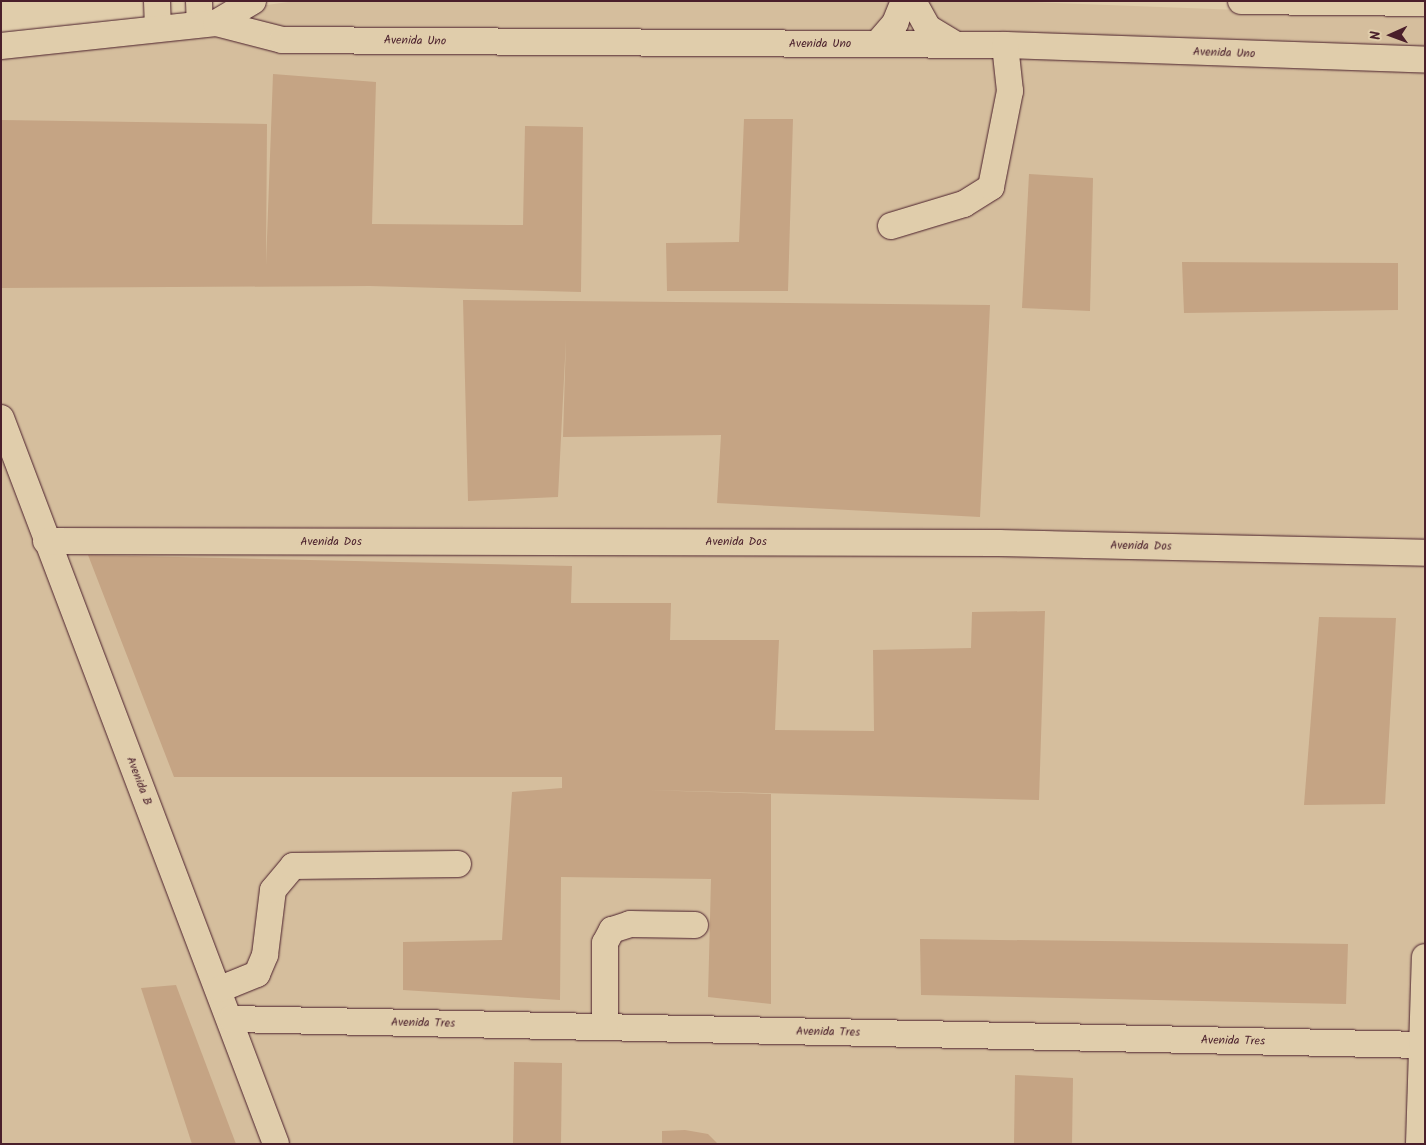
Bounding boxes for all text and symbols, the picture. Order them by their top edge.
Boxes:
north arrow [1366,10,1416,60]
text: N [1365,31,1387,40]
street label: Avenida Uno [384,33,446,49]
street label: Avenida Uno [789,37,851,51]
street label: Avenida Uno [1193,45,1255,61]
street label: Avenida Dos [300,535,362,549]
street label: Avenida Dos [705,535,767,549]
street label: Avenida Dos [1110,538,1172,554]
street label: Avenida B [123,755,155,807]
street label: Avenida Tres [391,1015,455,1031]
street label: Avenida Tres [796,1024,860,1040]
street label: Avenida Tres [1201,1033,1265,1049]

